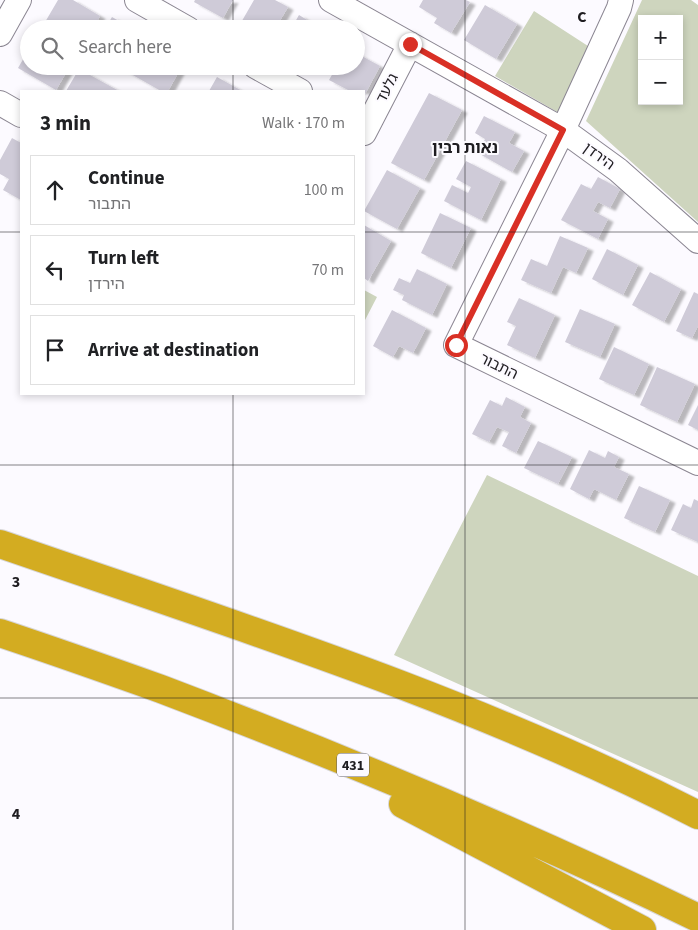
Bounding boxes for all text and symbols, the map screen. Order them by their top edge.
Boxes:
text: C [577,6,587,28]
map controls [638,15,683,105]
button: + [638,15,683,60]
search box [20,20,365,75]
route end [399,33,422,56]
icon: search [38,34,66,62]
text: Search here [78,34,172,61]
button: − [638,60,683,105]
street label: גלעד [371,70,404,106]
text: 3 min [40,108,91,138]
text: Walk · 170 m [262,112,345,134]
district label: נאות רבין [432,137,498,159]
street label: הירדן [579,138,619,175]
text: Continue [88,165,165,192]
icon: ahead [41,176,69,204]
text: 100 m [304,179,344,201]
text: התבור [88,193,131,215]
text: Turn left [88,245,159,272]
icon: left [41,256,69,284]
text: 70 m [312,259,344,281]
text: הירדן [88,273,125,295]
route start [445,334,468,357]
icon: arrive [41,336,69,364]
text: Arrive at destination [88,337,259,364]
street label: התבור [476,348,522,385]
text: 3 [12,571,20,593]
road number: 431 [337,754,369,776]
text: 4 [12,803,21,825]

